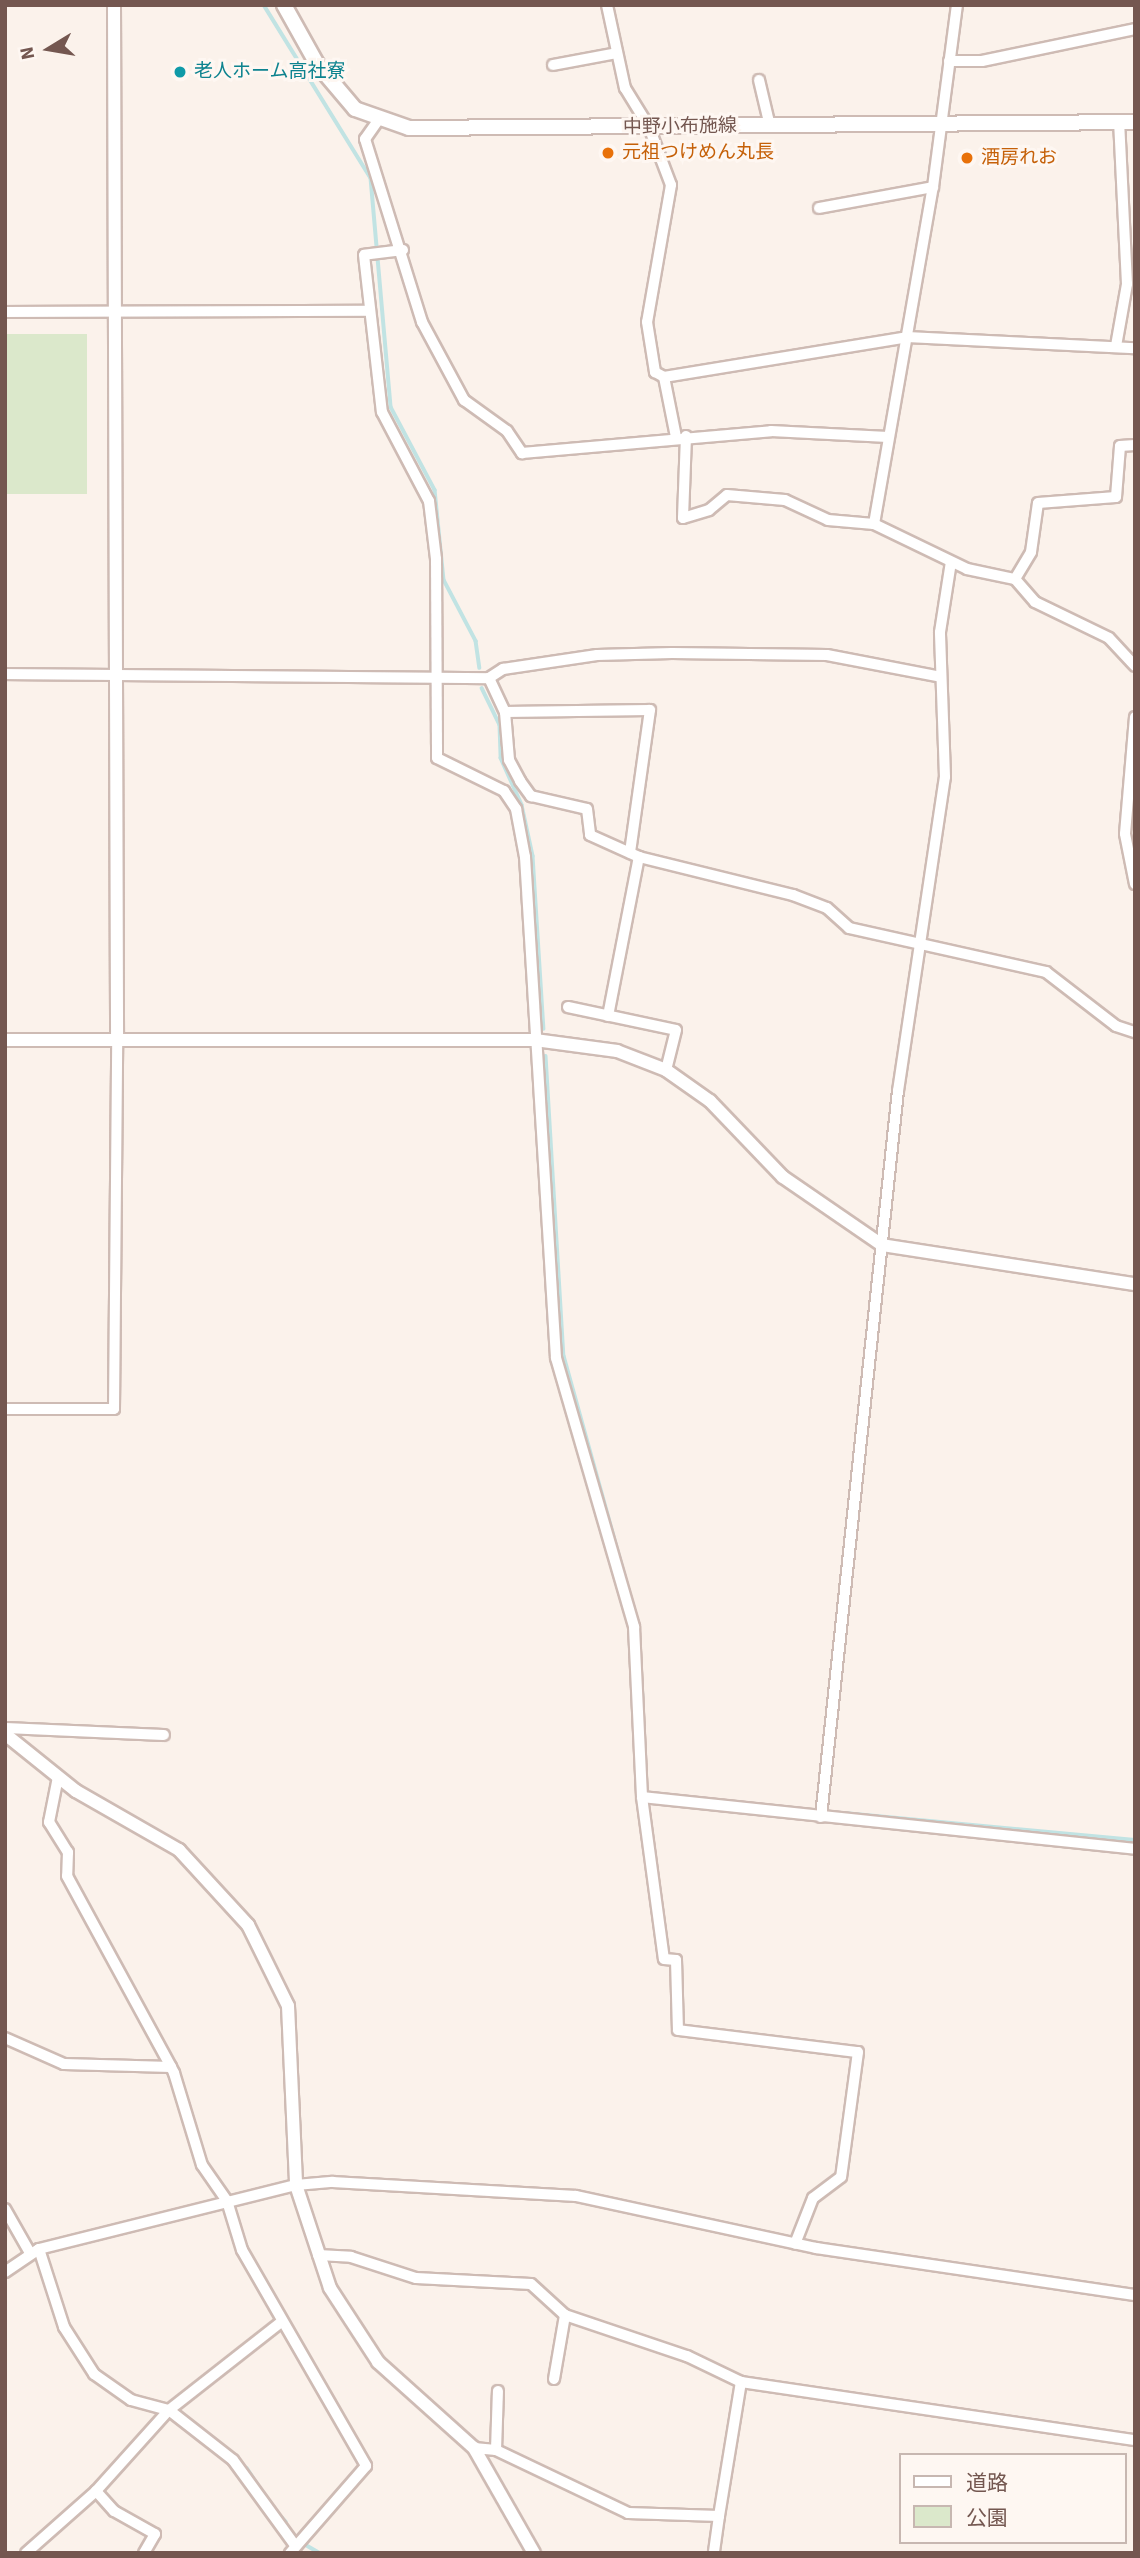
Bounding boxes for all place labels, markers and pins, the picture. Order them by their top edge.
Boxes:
place label: 老人ホーム高社寮 [194,61,346,83]
marker: 老人ホーム高社寮 [172,64,188,80]
place label: 元祖つけめん丸長 [622,142,774,164]
marker: 元祖つけめん丸長 [600,145,616,161]
place label: 酒房れお [981,147,1057,169]
marker: 酒房れお [959,150,975,166]

